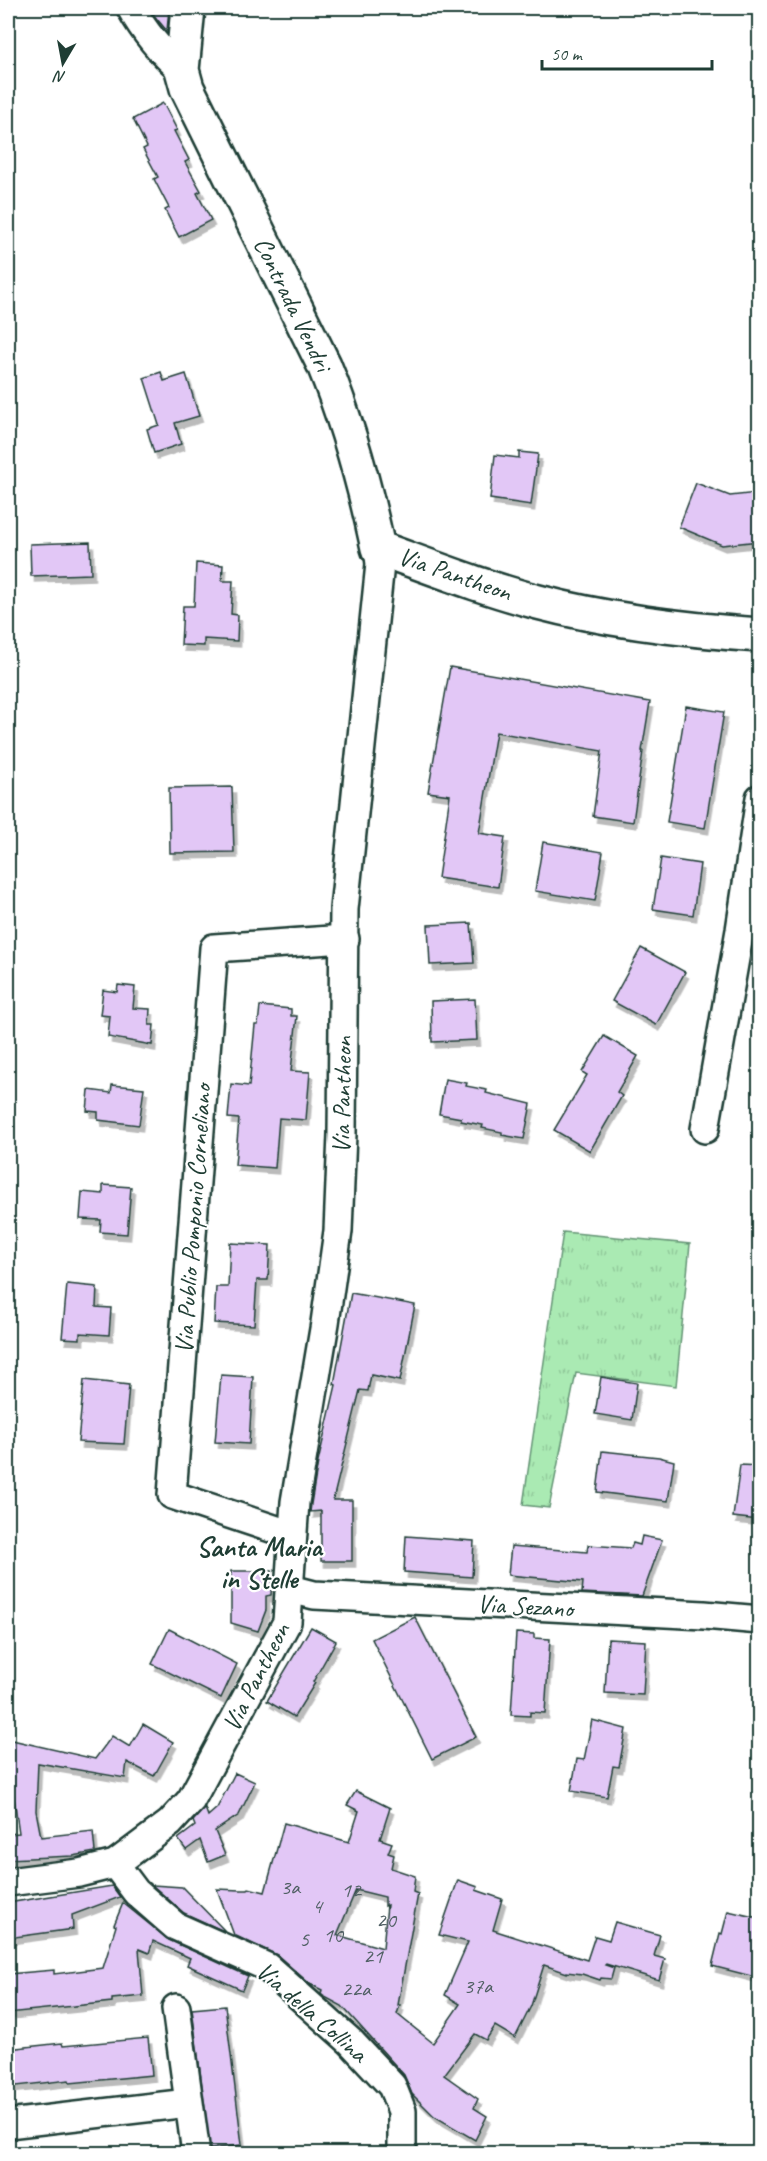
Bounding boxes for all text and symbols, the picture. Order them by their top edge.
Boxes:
north arrow [33,33,93,93]
scale bar [542,33,712,71]
text: 50 m [551,43,584,65]
text: N [51,66,67,87]
street label: Contrada Vendri [246,231,341,379]
street label: Via Pantheon [394,539,517,609]
street label: Via Pantheon [324,1035,360,1154]
street label: Via Publio Pomponio Corneliano [167,1080,219,1355]
district label: Santa Maria in Stelle [196,1529,324,1596]
street label: Via Sezano [476,1587,577,1625]
street label: Via Pantheon [215,1616,298,1737]
house number: 3a [280,1873,301,1901]
house number: 12 [341,1876,363,1904]
house number: 4 [312,1892,324,1920]
house number: 20 [376,1906,398,1934]
house number: 10 [323,1921,345,1949]
house number: 5 [299,1925,310,1953]
house number: 21 [363,1942,384,1970]
street label: Via della Collina [249,1954,376,2071]
house number: 37a [463,1972,494,2000]
house number: 22a [341,1975,372,2003]

